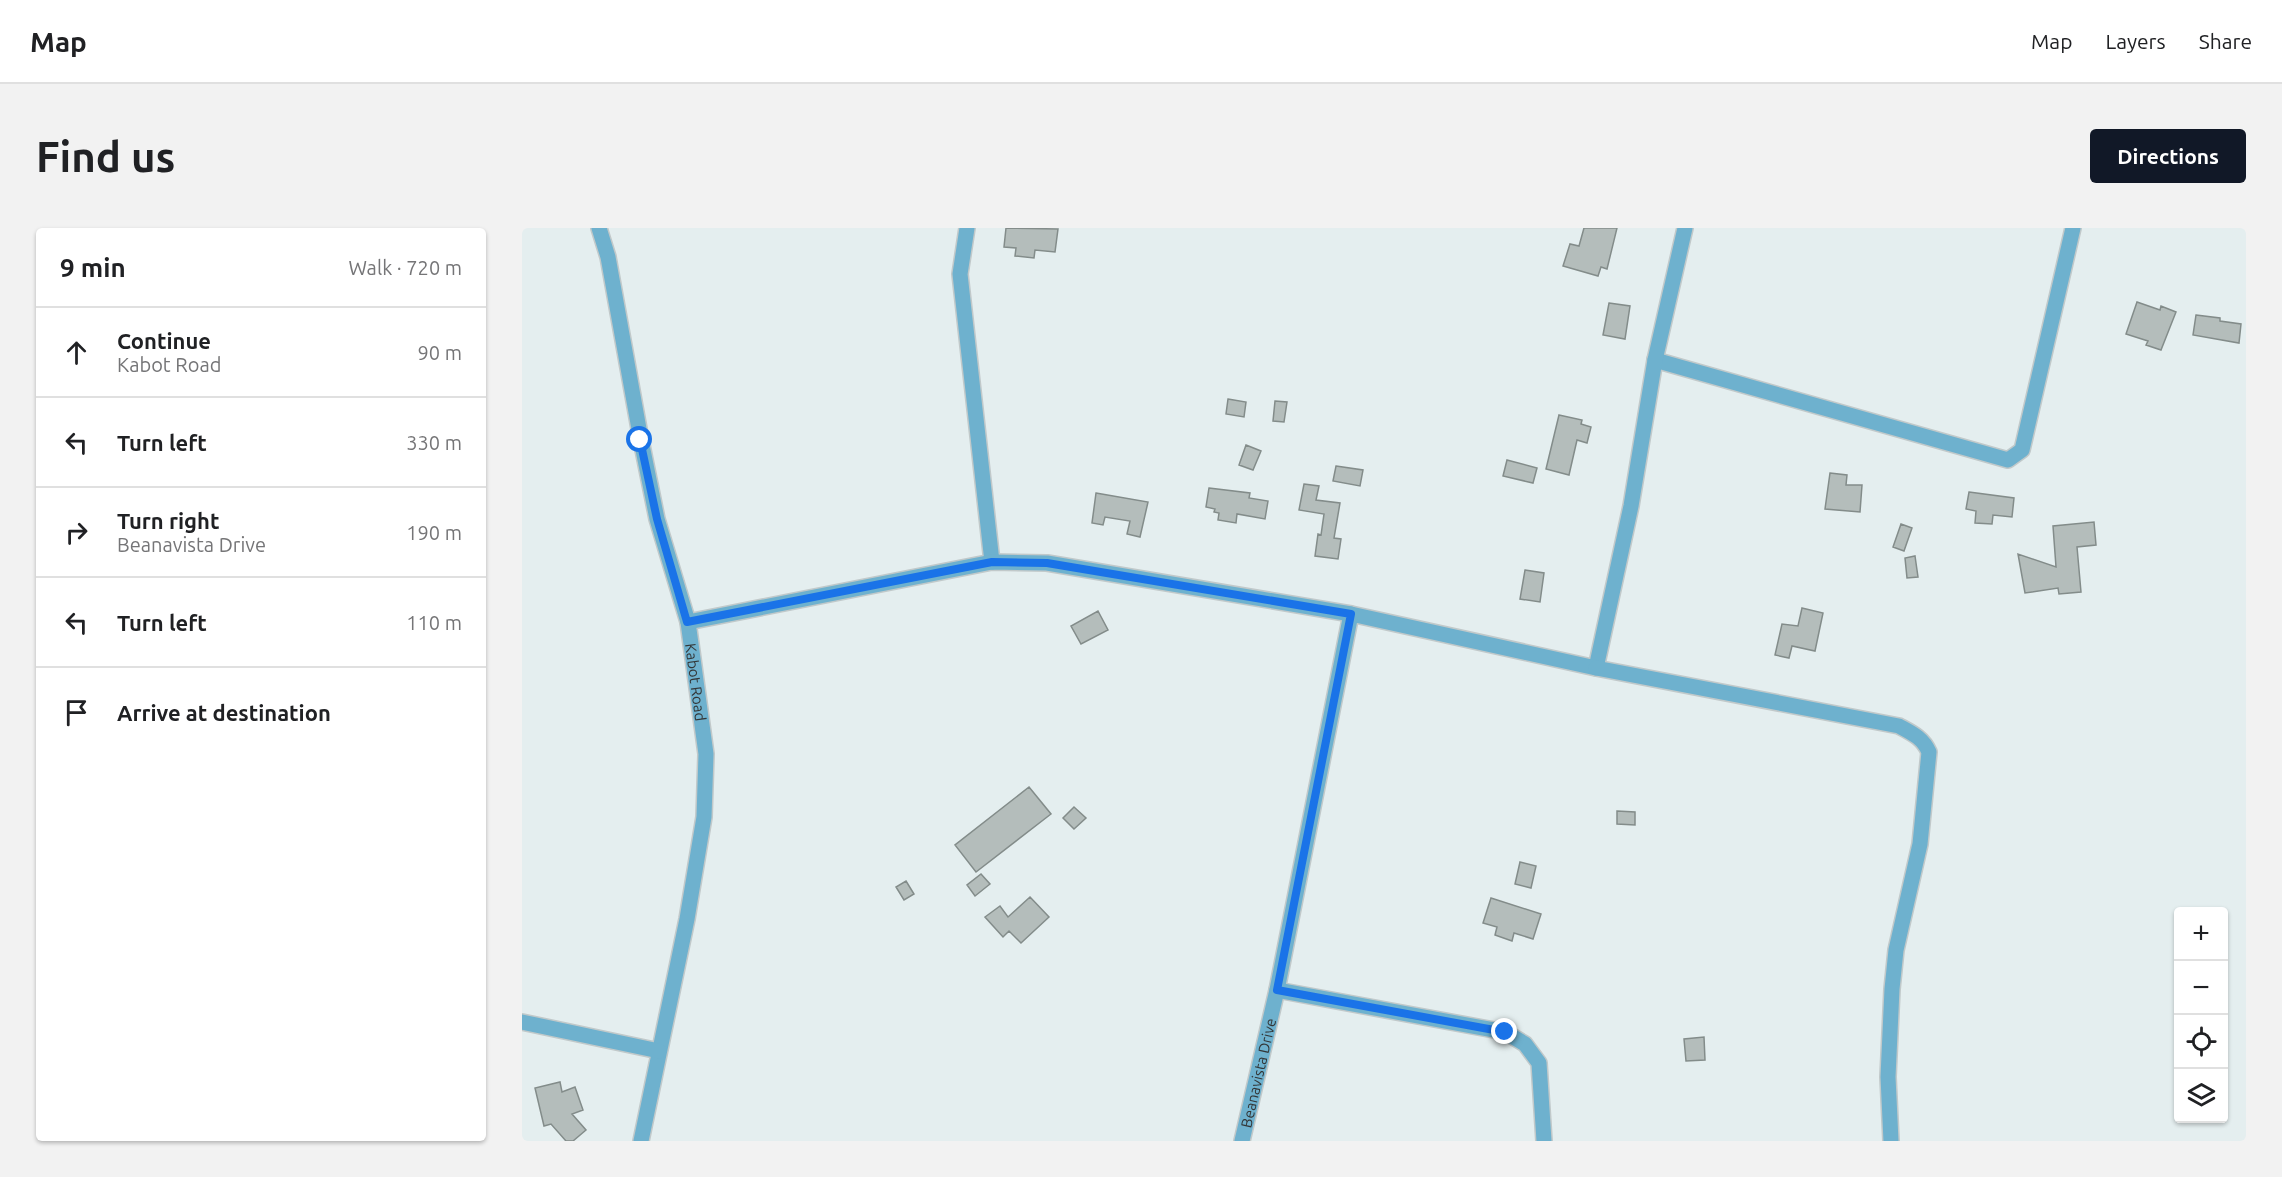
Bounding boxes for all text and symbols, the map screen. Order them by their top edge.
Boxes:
text: Map [30,26,87,57]
text: Map [2031,29,2072,53]
text: Layers [2105,29,2166,53]
text: Share [2199,29,2252,53]
button: Directions [2090,129,2246,183]
text: Find us [36,133,175,180]
text: 9 min [60,253,126,282]
text: Walk · 720 m [349,256,462,279]
text: Continue [117,328,211,353]
icon: ahead [60,336,93,369]
text: 90 m [418,341,462,364]
text: Kabot Road [117,353,221,376]
icon: left [60,426,93,459]
route start [626,426,652,452]
text: Turn left [117,430,207,455]
text: 330 m [406,431,462,454]
text: Turn right [117,508,219,533]
icon: right [60,516,93,549]
text: 190 m [406,521,462,544]
text: Beanavista Drive [117,533,266,556]
icon: left [60,606,93,639]
text: Turn left [117,610,207,635]
text: 110 m [406,611,462,634]
street label: Kabot Road [682,642,710,722]
icon: arrive [60,696,93,729]
text: Arrive at destination [117,700,331,725]
map controls [2174,907,2228,1123]
button: + [2174,907,2228,961]
button: − [2174,961,2228,1015]
button: locate [2174,1015,2228,1069]
street label: Beanavista Drive [1237,1016,1279,1129]
route end [1491,1018,1517,1044]
button: layers [2174,1069,2228,1123]

